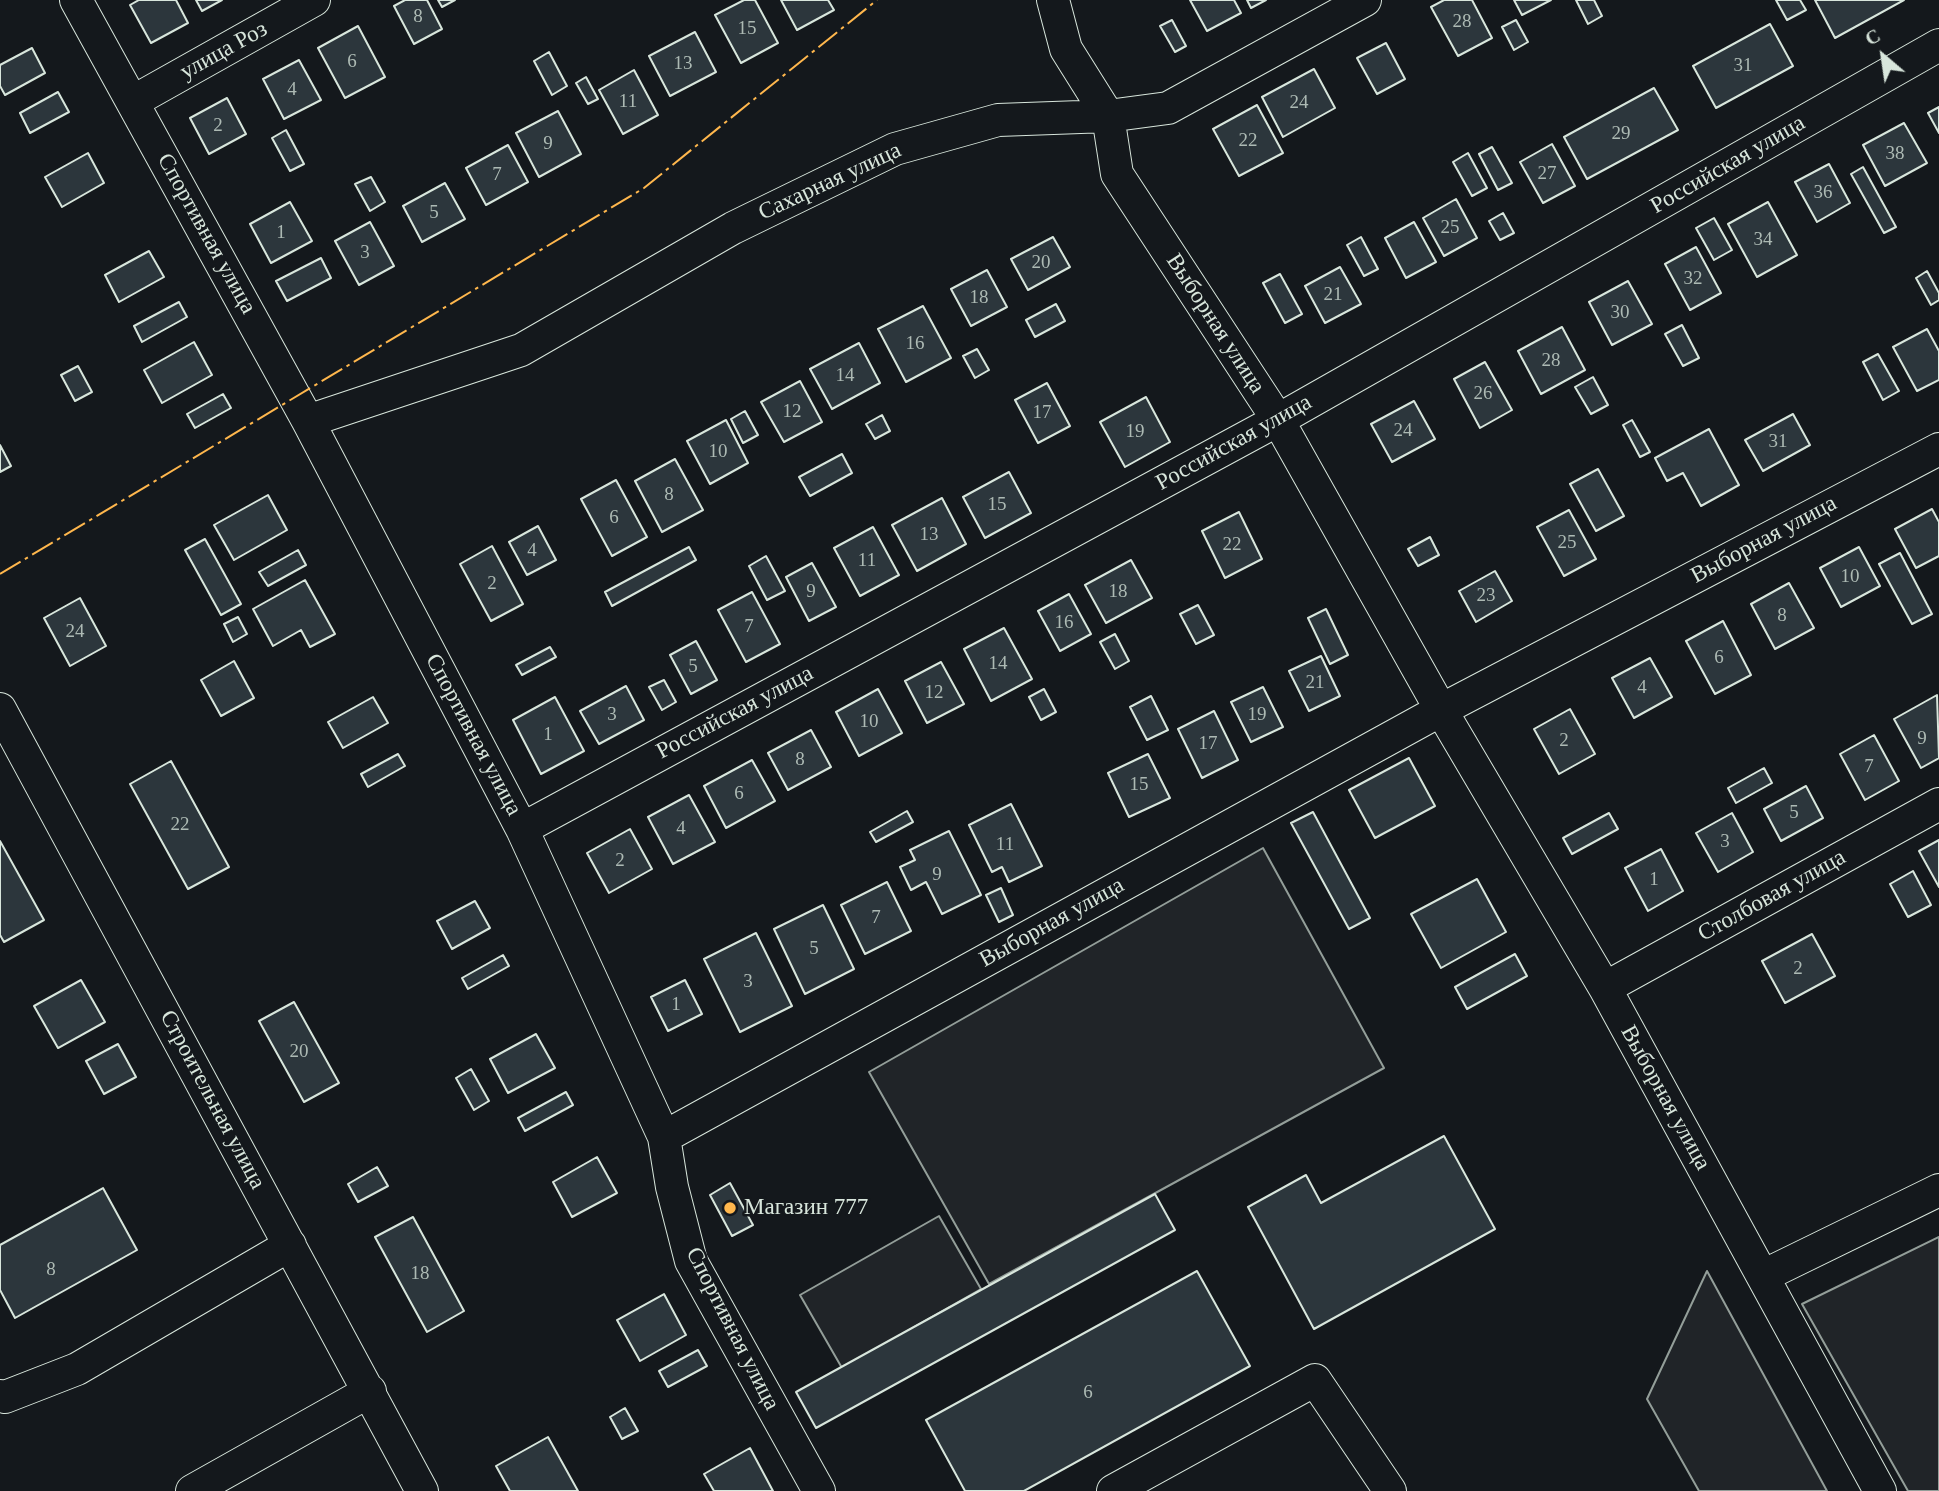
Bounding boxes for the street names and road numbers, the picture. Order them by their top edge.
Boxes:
street label: улица Роз [176,16,272,86]
street label: Российская улица [1646,110,1810,220]
street label: Сахарная улица [754,137,906,227]
street label: Спортивная улица [150,149,262,319]
street label: Выборная улица [1160,249,1270,399]
street label: Российская улица [1151,389,1317,497]
street label: Выборная улица [1686,490,1842,590]
street label: Спортивная улица [419,649,527,821]
street label: Российская улица [652,660,818,766]
street label: Столбовая улица [1693,844,1851,948]
street label: Выборная улица [975,872,1129,974]
street label: Строительная улица [153,1006,271,1194]
street label: Выборная улица [1614,1021,1716,1175]
street label: Спортивная улица [679,1243,785,1415]

